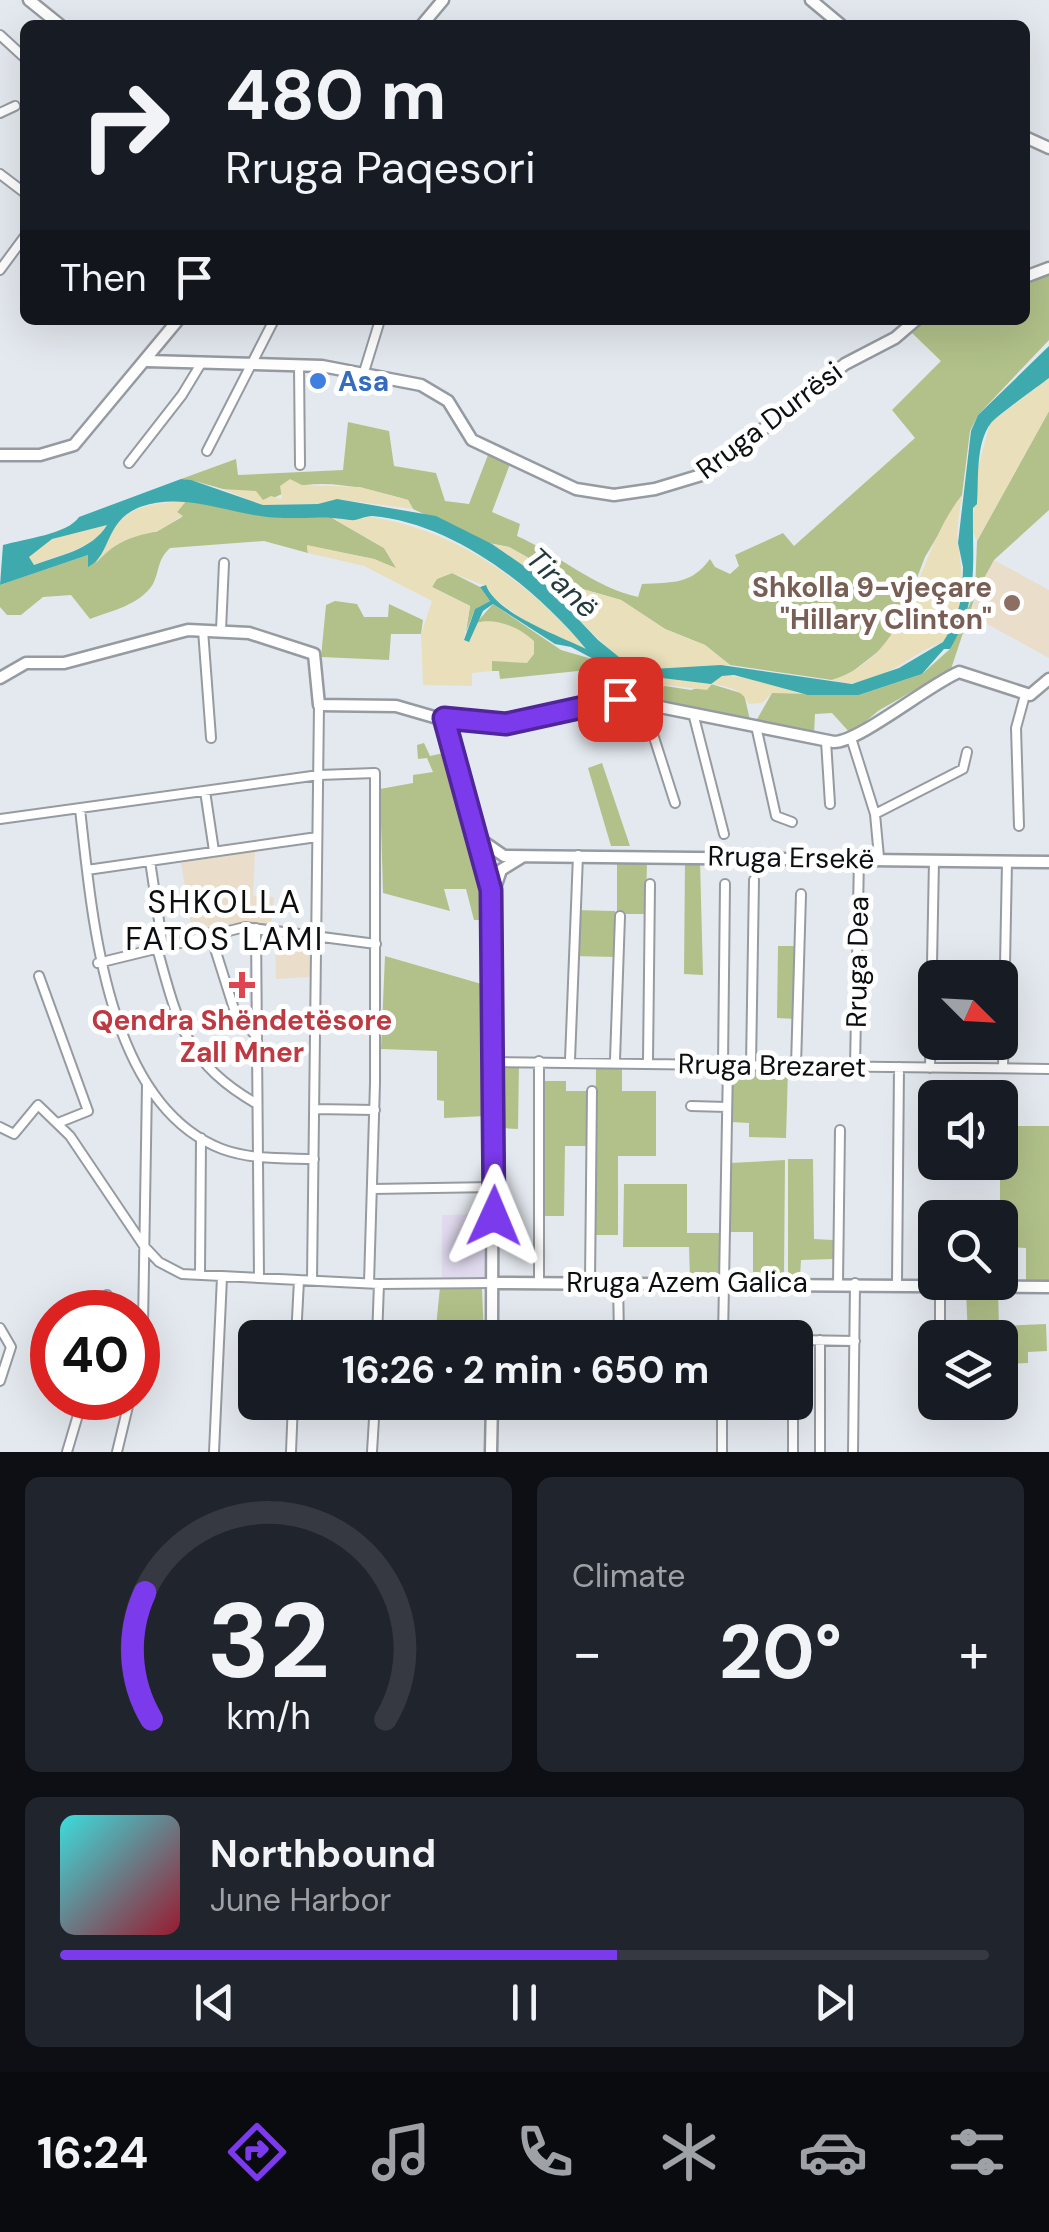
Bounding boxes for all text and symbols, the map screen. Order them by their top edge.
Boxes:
text: 480 m [225,50,446,141]
icon: right [60,60,190,190]
text: Rruga Paqesori [225,138,536,197]
icon: arrive [167,250,222,305]
text: Then [60,253,147,303]
street label: Rruga Durrësi [689,353,850,487]
place label: Asa [338,363,389,400]
marker: Asa [307,370,329,392]
water label: Tiranë [518,539,607,626]
place label: Shkolla 9-vjeçare "Hillary Clinton" [752,569,992,638]
marker: Shkolla 9-vjeçare "Hillary Clinton" [1001,592,1023,614]
pin [578,657,663,742]
icon: arrive [593,672,648,727]
street label: Rruga Ersekë [707,838,875,877]
district label: SHKOLLA FATOS LAMI [125,881,325,960]
street label: Rruga Dea [838,896,877,1028]
north arrow [918,960,1018,1060]
map controls [918,960,1018,1420]
marker: Qendra Shëndetësore Zall Mner [229,972,255,998]
place label: Qendra Shëndetësore Zall Mner [92,1002,392,1071]
street label: Rruga Brezaret [678,1045,866,1086]
button: sound [918,1080,1018,1180]
position arrow [442,1164,546,1268]
button: search [918,1200,1018,1300]
street label: Rruga Azem Galica [566,1264,808,1301]
speed limit sign: 40 [30,1290,160,1420]
button: layers [918,1320,1018,1420]
text: 16:26 · 2 min · 650 m [342,1345,709,1395]
text: Climate [572,1555,686,1597]
text: 32 [207,1574,330,1709]
text: 20° [719,1604,842,1701]
text: − [572,1617,602,1689]
text: + [959,1617,989,1689]
text: km/h [226,1694,311,1740]
text: Northbound [210,1829,436,1879]
text: June Harbor [210,1879,391,1921]
icon: previous [187,1975,242,2030]
icon: pause [497,1975,552,2030]
icon: next [807,1975,862,2030]
icon: directions [222,2117,292,2187]
icon: music [366,2117,436,2187]
icon: phone [510,2117,580,2187]
icon: climate [654,2117,724,2187]
icon: car [798,2117,868,2187]
icon: filters [942,2117,1012,2187]
text: 16:24 [37,2123,148,2182]

